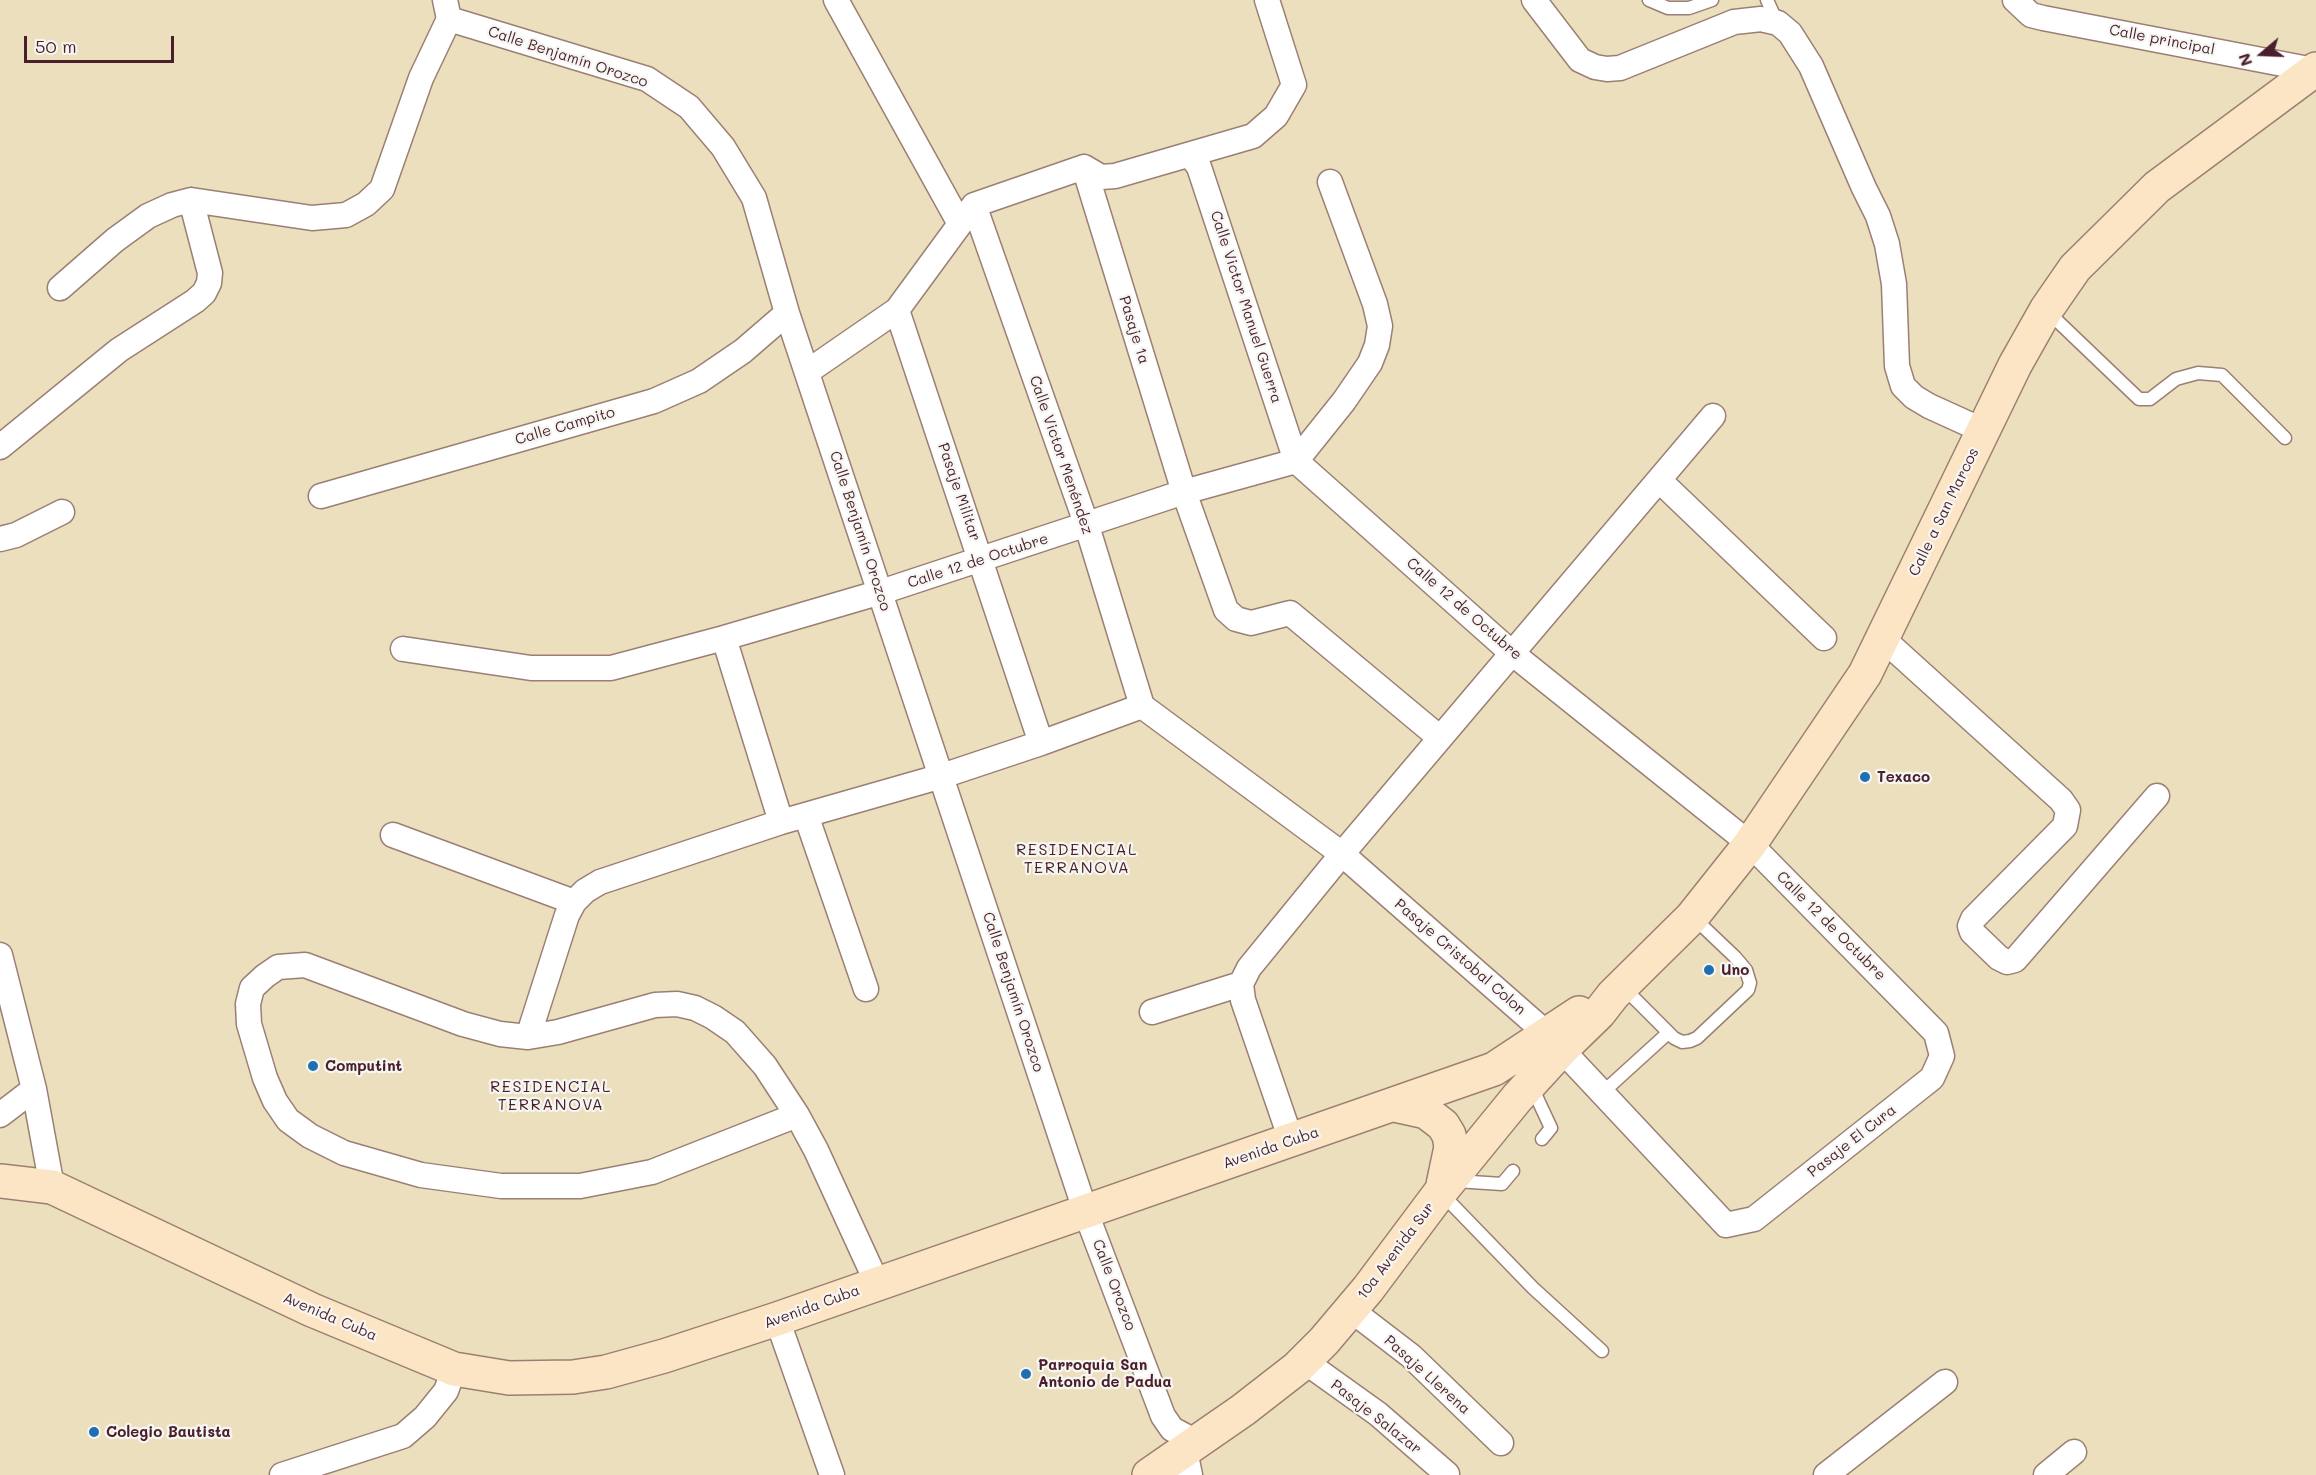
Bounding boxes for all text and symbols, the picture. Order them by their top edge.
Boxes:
street label: Calle principal [2108,21,2216,59]
street label: Calle Benjamín Orozco [486,23,650,91]
scale bar [27,24,177,62]
north arrow [2232,24,2292,84]
text: 50 m [35,34,77,58]
text: N [2233,51,2256,69]
street label: Calle Victor Manuel Guerra [1206,209,1286,405]
street label: Pasaje 1a [1115,294,1153,366]
street label: Calle Victor Menéndez [1025,373,1097,537]
street label: Calle Campito [513,403,617,449]
street label: Pasaje Militar [934,441,984,543]
street label: Calle a San Marcos [1905,445,1983,579]
street label: Calle Benjamín Orozco [826,449,894,613]
street label: Calle 12 de Octubre [905,530,1051,592]
street label: Calle 12 de Octubre [1403,554,1525,664]
place label: Texaco [1877,768,1930,786]
marker: Texaco [1858,770,1872,784]
district label: RESIDENCIAL TERRANOVA [1016,840,1138,878]
street label: Calle 12 de Octubre [1773,868,1889,984]
street label: Pasaje Cristobal Colon [1391,895,1529,1019]
street label: Calle Benjamín Orozco [979,910,1047,1074]
place label: Uno [1721,961,1749,979]
marker: Uno [1702,963,1716,977]
place label: Computint [325,1057,402,1075]
marker: Computint [306,1059,320,1073]
district label: RESIDENCIAL TERRANOVA [490,1077,612,1115]
street label: Pasaje El Cura [1804,1101,1900,1181]
street label: Avenida Cuba [1221,1123,1321,1173]
street label: 10a Avenida Sur [1354,1199,1438,1303]
street label: Calle Orozco [1088,1237,1140,1333]
street label: Avenida Cuba [762,1281,862,1333]
street label: Avenida Cuba [280,1289,380,1345]
street label: Pasaje Llerena [1380,1332,1474,1418]
place label: Parroquia San Antonio de Padua [1038,1356,1172,1391]
marker: Parroquia San Antonio de Padua [1019,1367,1033,1381]
street label: Pasaje Salazar [1327,1376,1425,1458]
place label: Colegio Bautista [106,1423,231,1441]
marker: Colegio Bautista [87,1425,101,1439]

